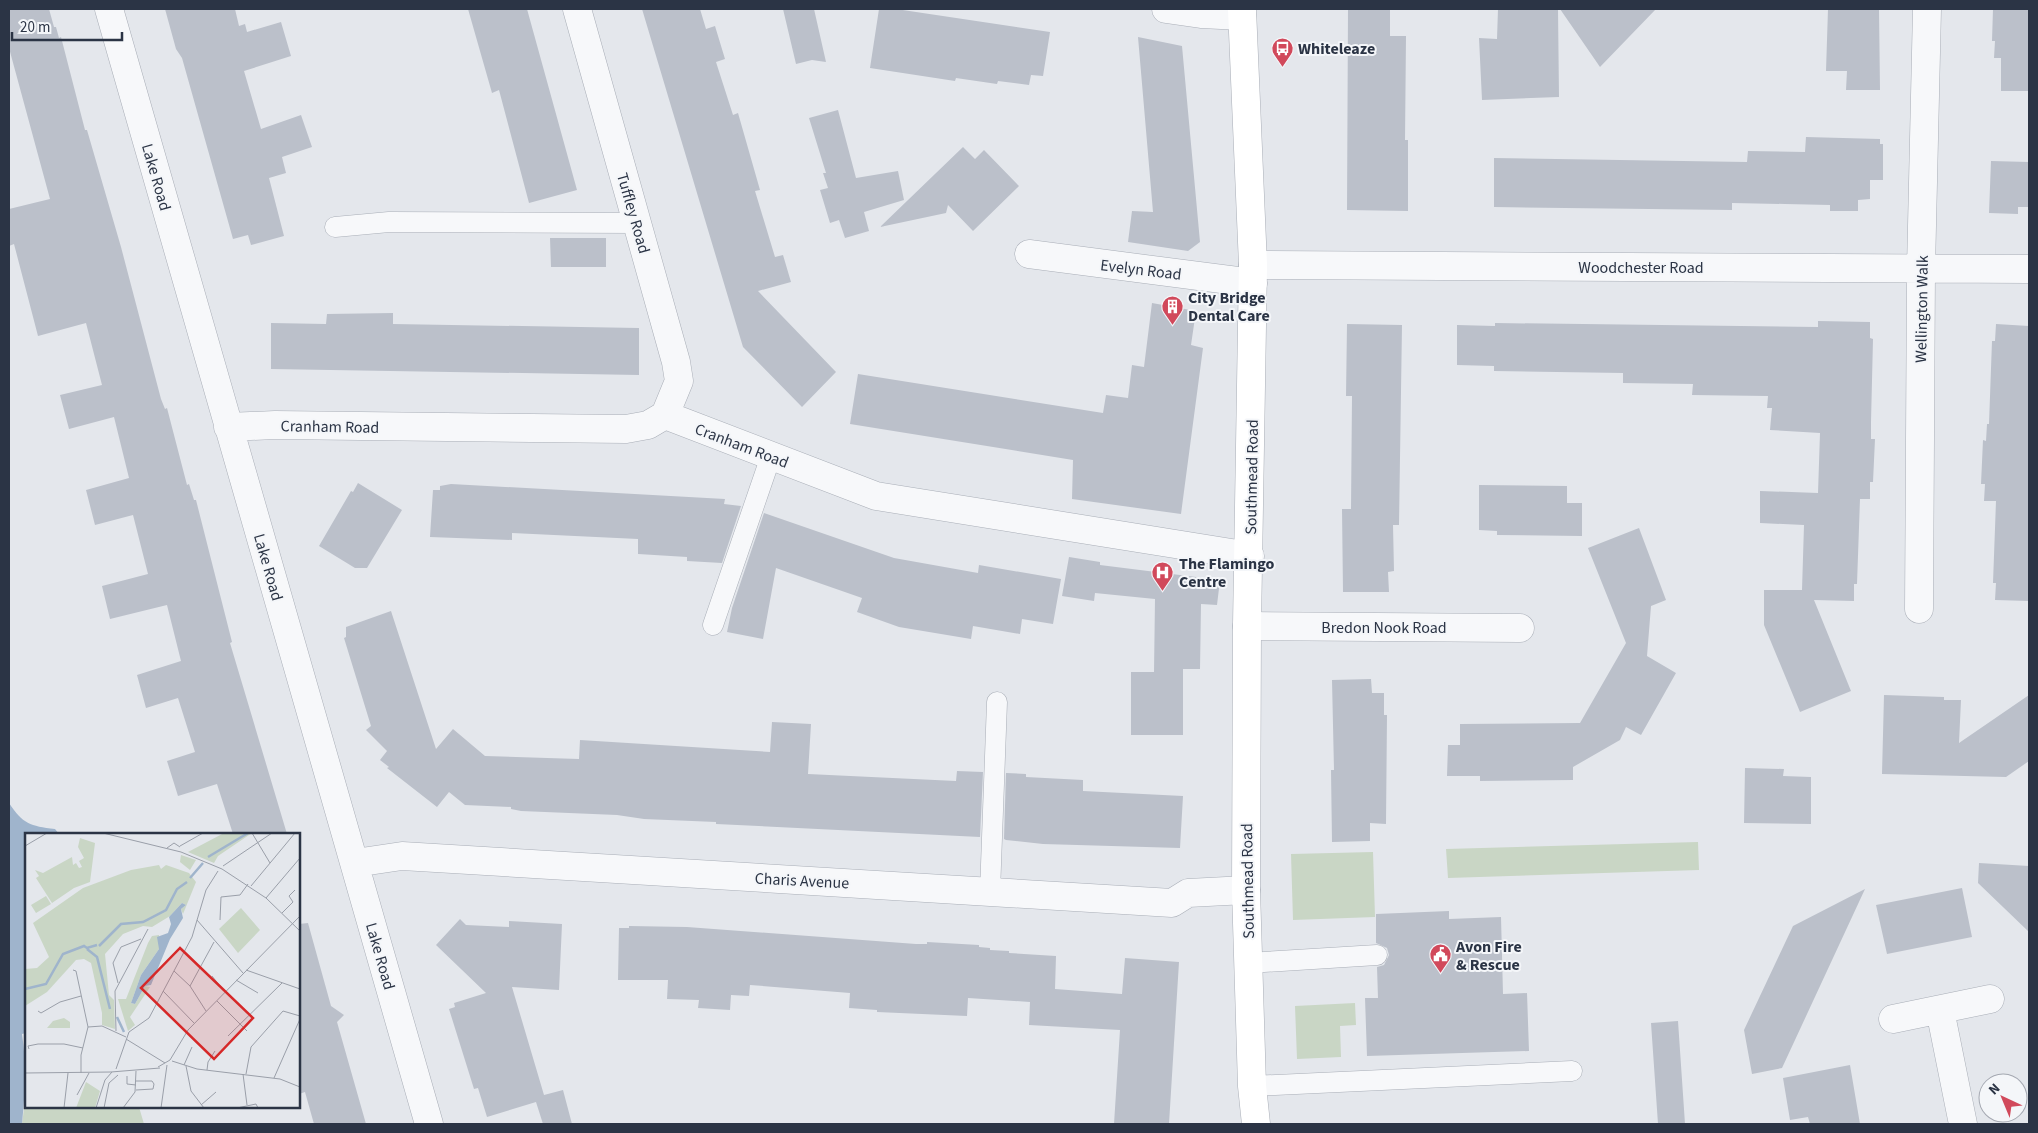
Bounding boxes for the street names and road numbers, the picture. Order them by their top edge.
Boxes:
street label: Lake Road [136,141,176,213]
street label: Tuffley Road [611,170,655,256]
street label: Evelyn Road [1099,254,1183,286]
street label: Wellington Walk [1910,255,1934,363]
street label: Woodchester Road [1578,257,1704,279]
street label: Cranham Road [280,415,380,439]
street label: Cranham Road [692,418,792,474]
street label: Southmead Road [1240,419,1264,535]
street label: Lake Road [248,531,288,603]
street label: Bredon Nook Road [1321,617,1447,639]
street label: Southmead Road [1236,823,1260,939]
street label: Charis Avenue [754,868,850,894]
street label: Lake Road [360,920,400,992]

